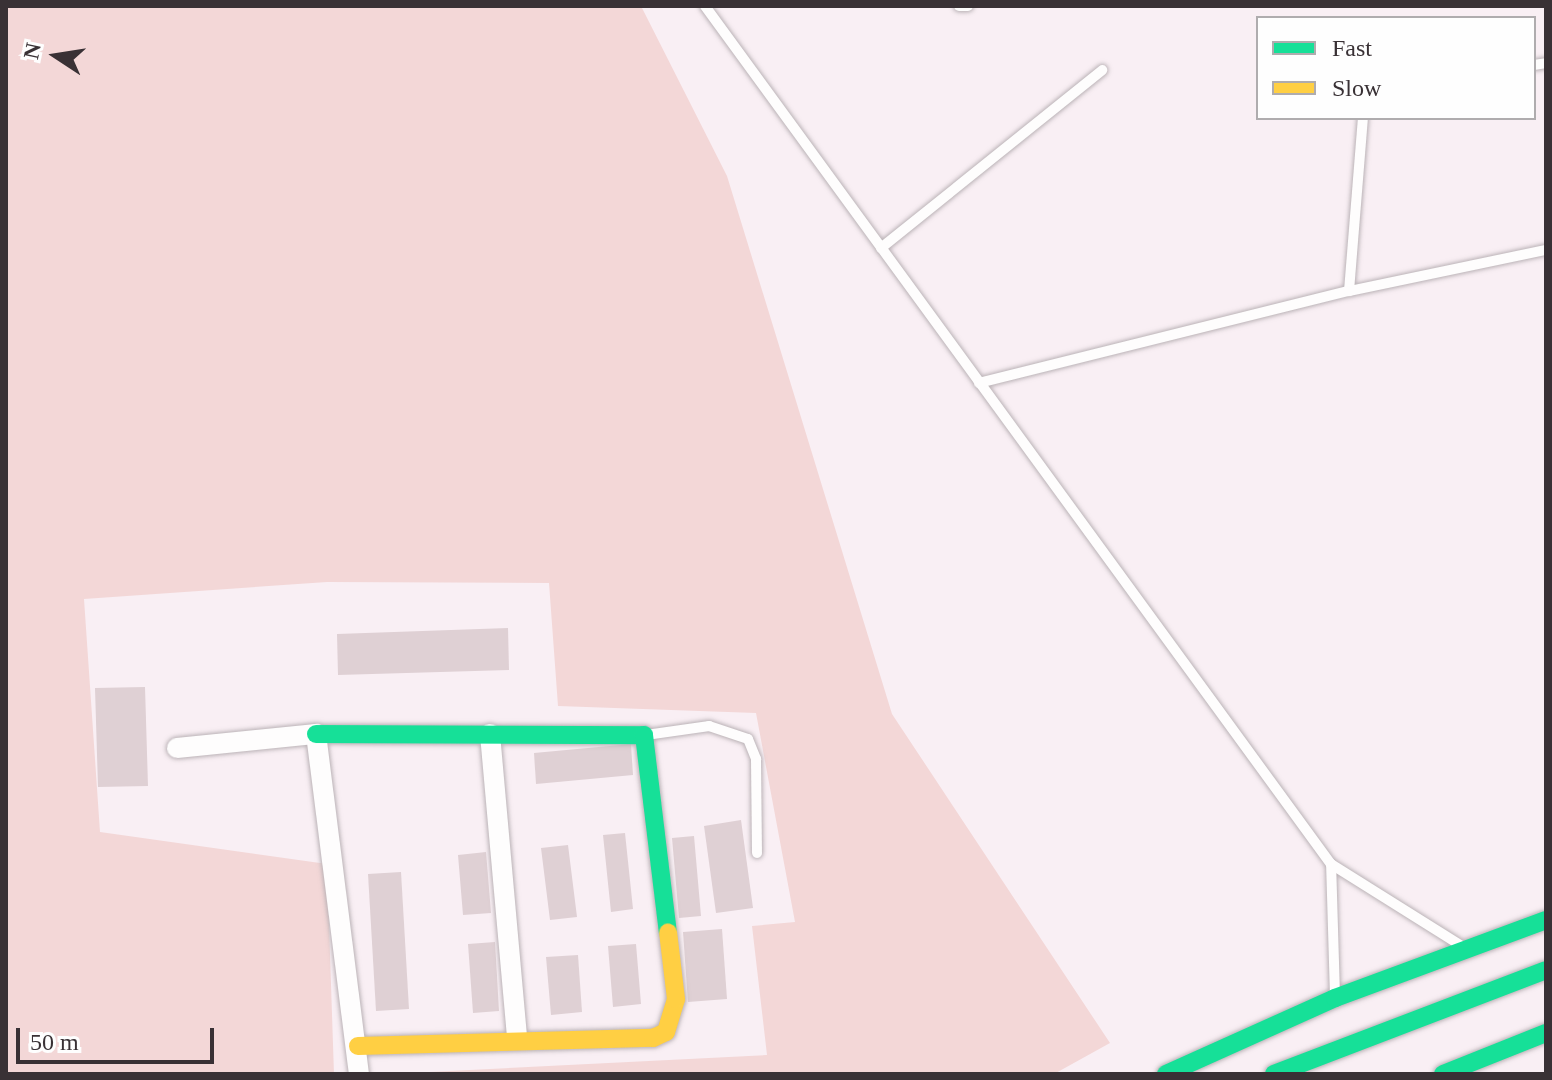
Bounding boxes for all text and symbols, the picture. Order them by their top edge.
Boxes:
north arrow [16,16,96,96]
legend [1256,16,1536,120]
text: Fast [1332,35,1372,61]
text: N [18,41,46,61]
text: Slow [1332,75,1381,101]
scale bar [20,1012,218,1062]
text: 50 m [30,1029,79,1055]

